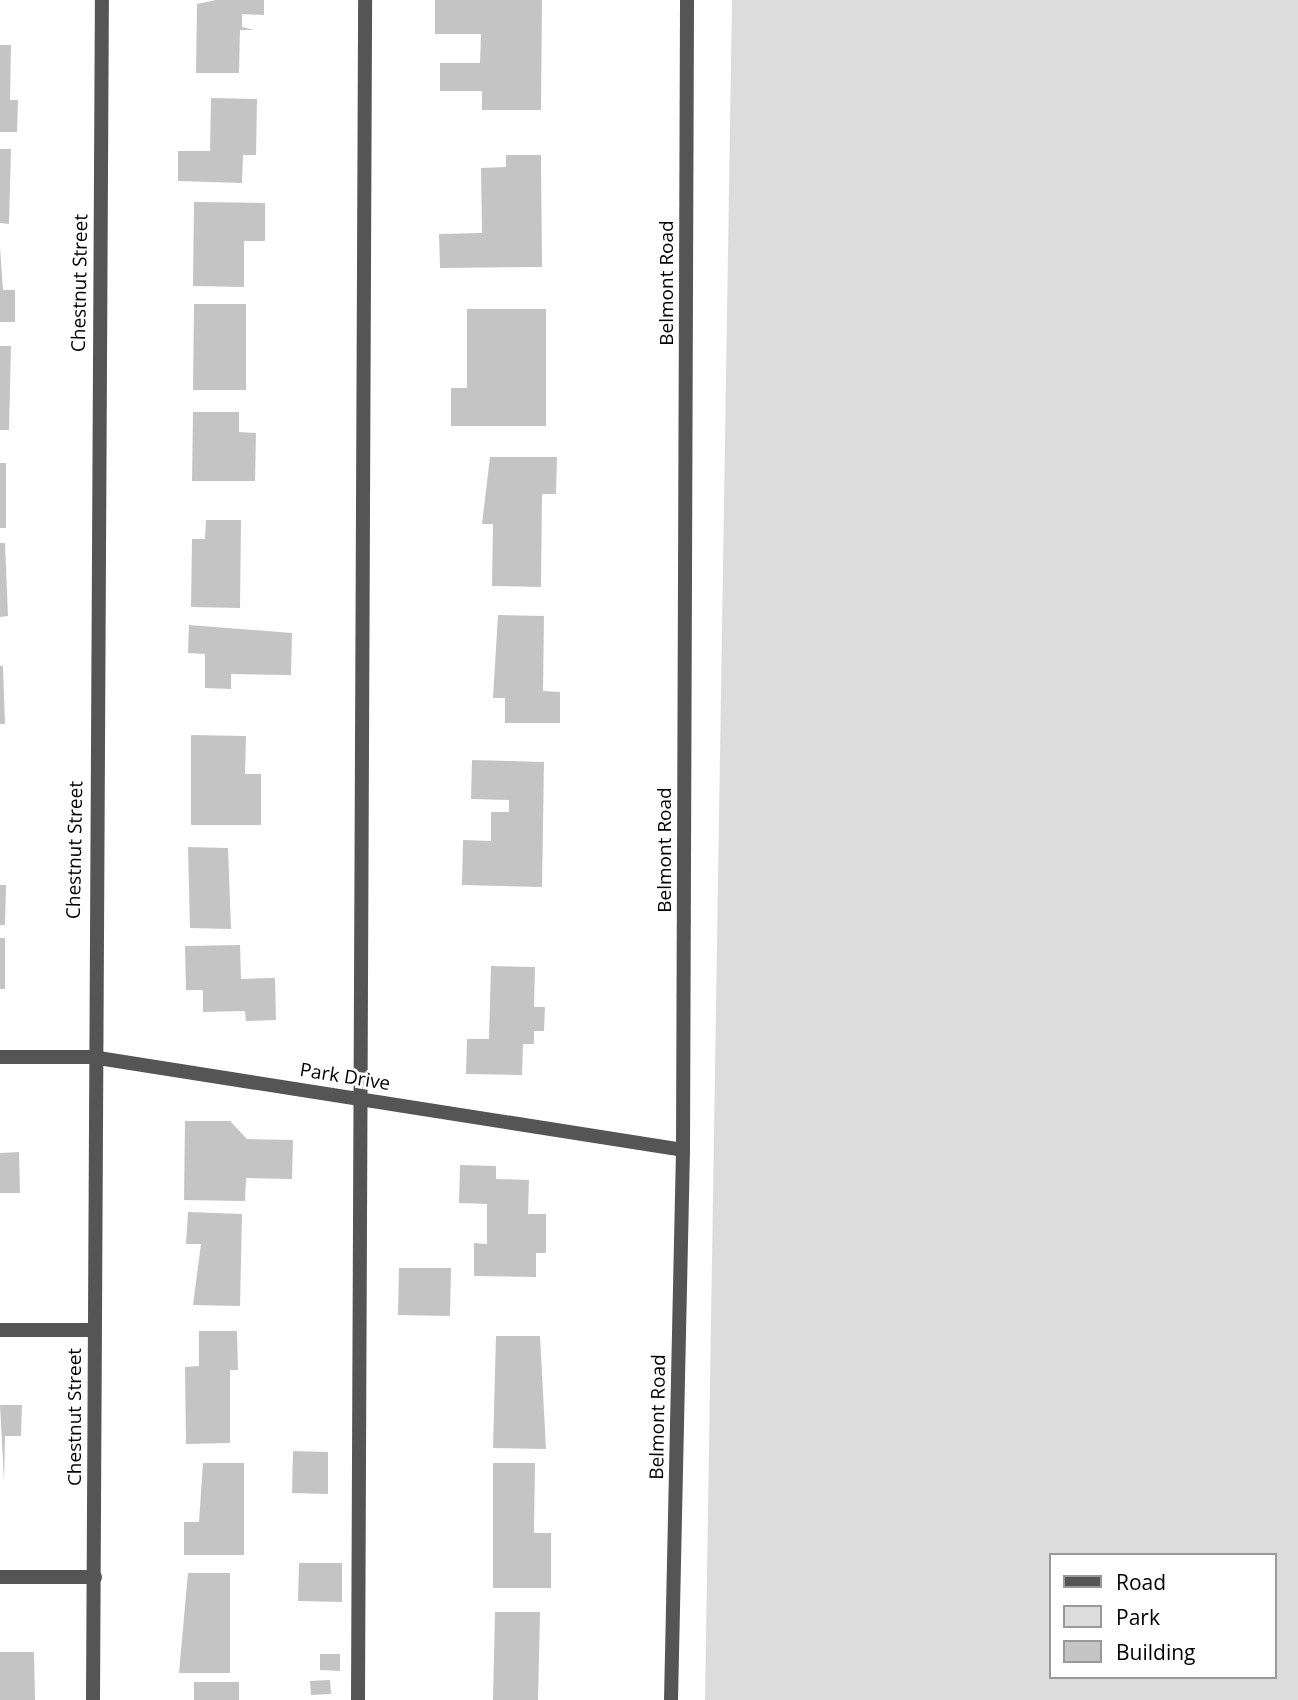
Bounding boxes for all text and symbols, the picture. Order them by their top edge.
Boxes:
street label: Chestnut Street [67,214,93,352]
street label: Belmont Road [656,220,678,346]
street label: Chestnut Street [62,781,88,919]
street label: Belmont Road [654,787,676,913]
street label: Park Drive [298,1059,392,1095]
street label: Chestnut Street [64,1348,86,1486]
street label: Belmont Road [646,1354,670,1480]
legend [1050,1553,1277,1679]
text: Road [1116,1568,1166,1596]
text: Park [1116,1603,1160,1631]
text: Building [1116,1638,1195,1666]

